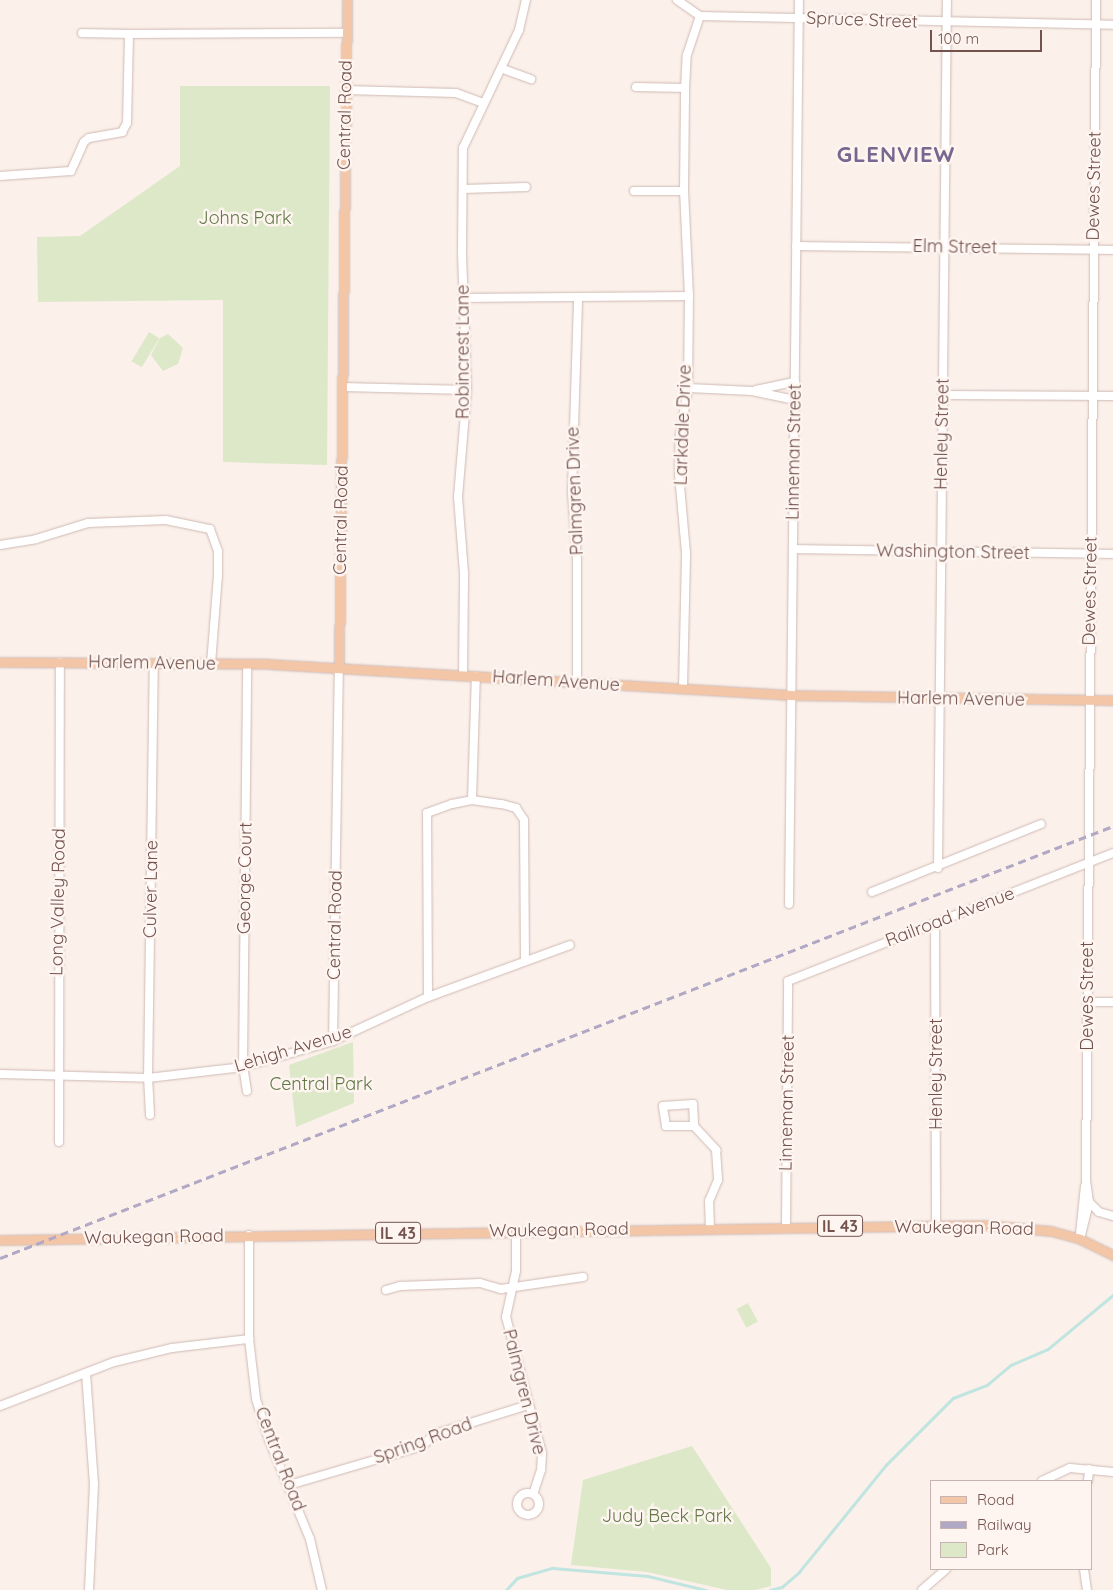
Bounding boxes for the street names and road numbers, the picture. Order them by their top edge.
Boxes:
street label: Spruce Street [806,7,918,33]
street label: Central Road [333,60,357,170]
street label: Dewes Street [1082,131,1106,241]
street label: Elm Street [912,235,998,259]
street label: Robincrest Lane [452,285,474,419]
street label: Larkdale Drive [670,364,696,486]
street label: Henley Street [930,378,954,490]
street label: Linneman Street [782,384,806,520]
street label: Palmgren Drive [562,426,588,556]
street label: Central Road [329,465,353,575]
street label: Dewes Street [1078,536,1102,646]
street label: Washington Street [876,540,1030,564]
street label: Harlem Avenue [88,651,216,675]
street label: Harlem Avenue [491,666,621,696]
street label: Harlem Avenue [897,687,1025,711]
street label: George Court [233,822,257,934]
street label: Long Valley Road [46,828,70,976]
street label: Culver Lane [139,840,163,938]
street label: Central Road [323,870,347,980]
street label: Railroad Avenue [882,882,1018,952]
street label: Dewes Street [1076,941,1098,1051]
street label: Henley Street [925,1018,947,1130]
street label: Lehigh Avenue [232,1021,354,1077]
street label: Linneman Street [775,1035,799,1171]
road number: IL 43 [816,1212,864,1240]
street label: Waukegan Road [894,1216,1034,1240]
street label: Waukegan Road [489,1218,629,1242]
road number: IL 43 [374,1220,422,1246]
street label: Waukegan Road [84,1225,224,1249]
street label: Palmgren Drive [498,1327,550,1457]
street label: Central Road [250,1404,310,1514]
street label: Spring Road [371,1413,475,1469]

